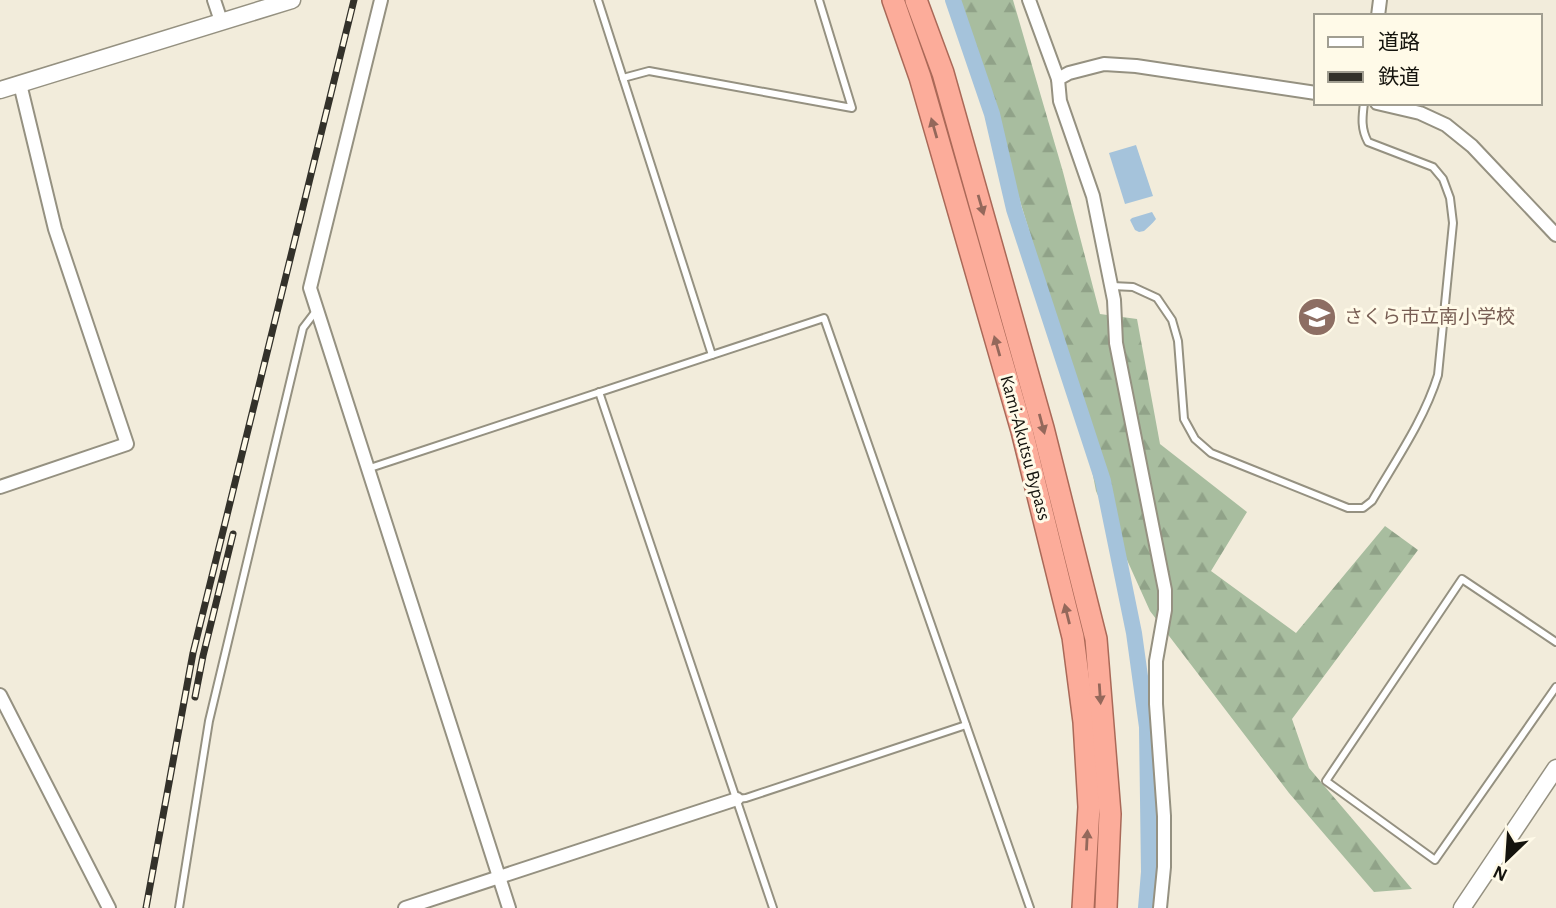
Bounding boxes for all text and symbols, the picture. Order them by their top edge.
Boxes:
legend [1314,14,1542,105]
text: 道路 [1378,31,1420,53]
text: 鉄道 [1378,66,1420,88]
one-way arrow [929,117,939,138]
one-way arrow [976,195,986,216]
school or university icon: さくら市立南小学校 [1296,296,1338,338]
place label: さくら市立南小学校 [1344,306,1515,327]
one-way arrow [992,336,1002,357]
street label: Kami-Akutsu Bypass [996,373,1054,523]
one-way arrow [1037,413,1048,435]
one-way arrow [1061,603,1072,625]
one-way arrow [1095,683,1106,705]
north arrow [1472,824,1542,894]
one-way arrow [1081,829,1092,851]
text: N [1490,862,1510,884]

